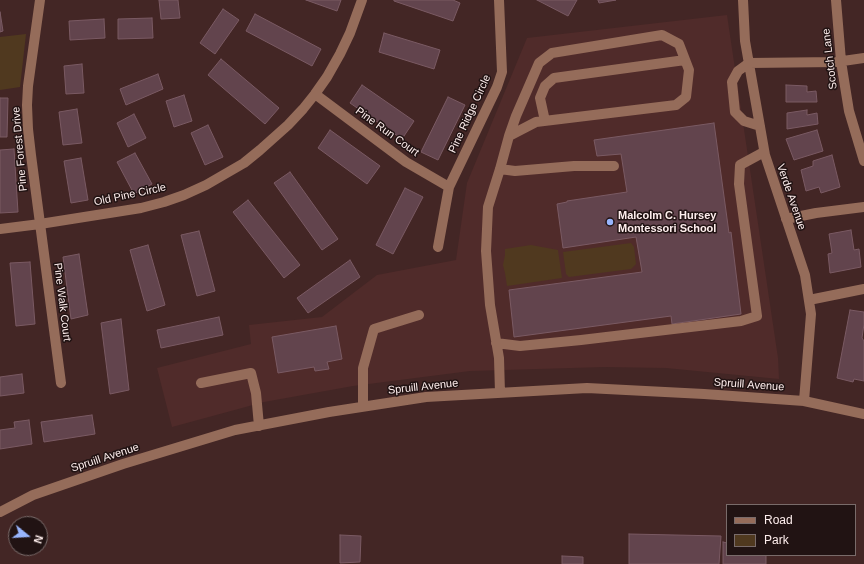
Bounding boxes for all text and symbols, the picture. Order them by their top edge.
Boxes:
street label: Scotch Lane [820,28,840,90]
street label: Pine Ridge Circle [446,73,494,155]
street label: Pine Run Court [353,105,421,159]
street label: Pine Forest Drive [10,106,30,192]
street label: Verde Avenue [774,162,808,232]
street label: Old Pine Circle [93,181,167,209]
place label: Malcolm C. Hursey Montessori School [618,209,716,235]
marker: Malcolm C. Hursey Montessori School [605,217,615,227]
street label: Pine Walk Court [51,262,73,342]
street label: Spruill Avenue [713,376,785,394]
street label: Spruill Avenue [387,377,459,397]
street label: Spruill Avenue [69,441,141,475]
legend [726,504,856,556]
text: Road [764,513,793,527]
north arrow [8,516,48,556]
text: Park [764,533,789,547]
text: N [32,534,45,545]

